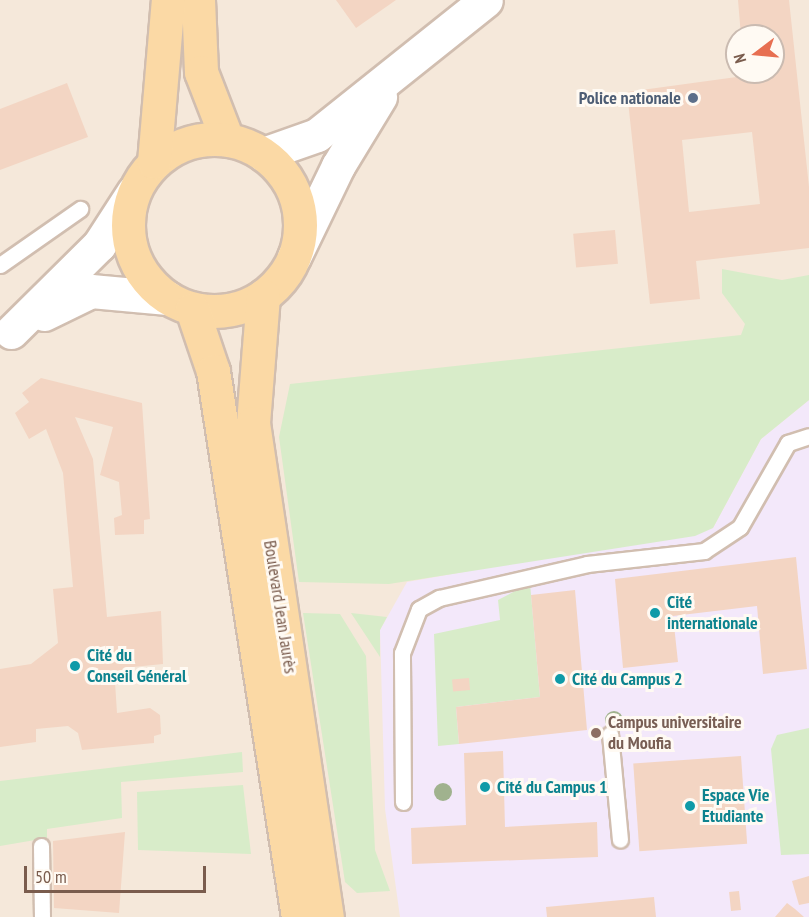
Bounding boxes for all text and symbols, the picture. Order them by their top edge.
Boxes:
north arrow [725,24,785,84]
text: N [729,52,750,65]
place label: Police nationale [579,87,681,109]
marker: Police nationale [686,91,700,105]
street label: Boulevard Jean Jaurès [259,539,301,675]
place label: Cité internationale [667,592,758,634]
marker: Cité internationale [648,606,662,620]
place label: Cité du Conseil Général [87,645,187,688]
marker: Cité du Conseil Général [68,659,82,673]
place label: Cité du Campus 2 [572,668,683,690]
marker: Cité du Campus 2 [553,672,567,686]
place label: Campus universitaire du Moufia [608,712,742,754]
marker: Campus universitaire du Moufia [589,726,603,740]
place label: Cité du Campus 1 [497,776,608,798]
marker: Cité du Campus 1 [478,780,492,794]
place label: Espace Vie Etudiante [702,785,770,828]
marker: Espace Vie Etudiante [683,799,697,813]
scale bar [27,854,208,892]
text: 50 m [35,865,67,888]

